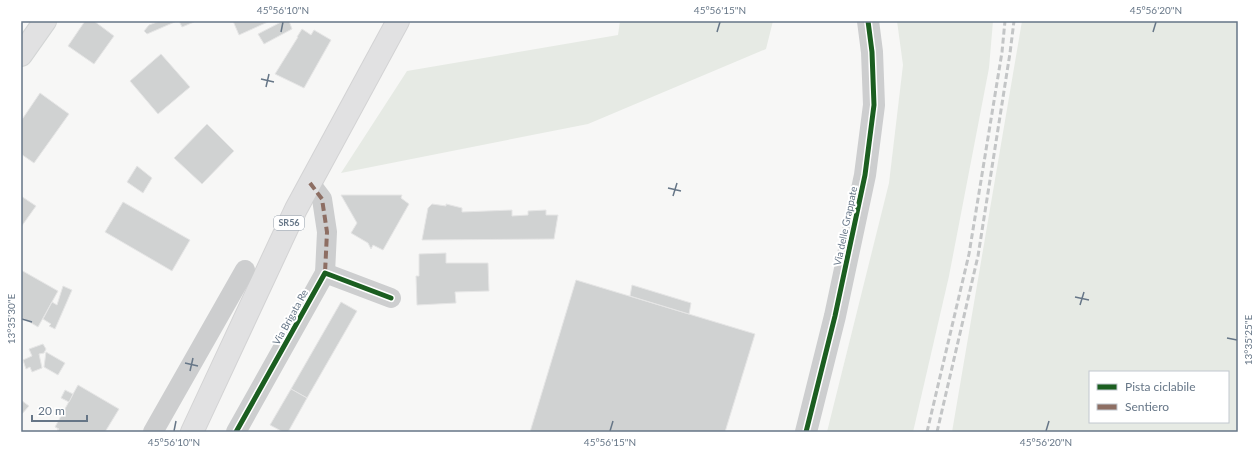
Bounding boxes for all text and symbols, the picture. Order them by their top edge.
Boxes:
text: 45°56'10"N [257,4,309,16]
text: 45°56'15"N [694,4,746,16]
text: 45°56'20"N [1130,4,1182,16]
street label: Via delle Grappate [831,185,859,267]
road number: SR56 [274,216,304,230]
street label: Via Brigata Re [270,287,310,347]
text: 13°35'30"E [5,294,17,344]
text: 13°35'25"E [1242,315,1254,365]
legend [1089,371,1229,423]
text: Pista ciclabile [1125,379,1196,394]
scale bar [32,397,87,423]
text: Sentiero [1125,399,1169,414]
text: 20 m [38,403,65,418]
text: 45°56'10"N [148,436,200,448]
text: 45°56'15"N [584,436,636,448]
text: 45°56'20"N [1020,436,1072,448]

